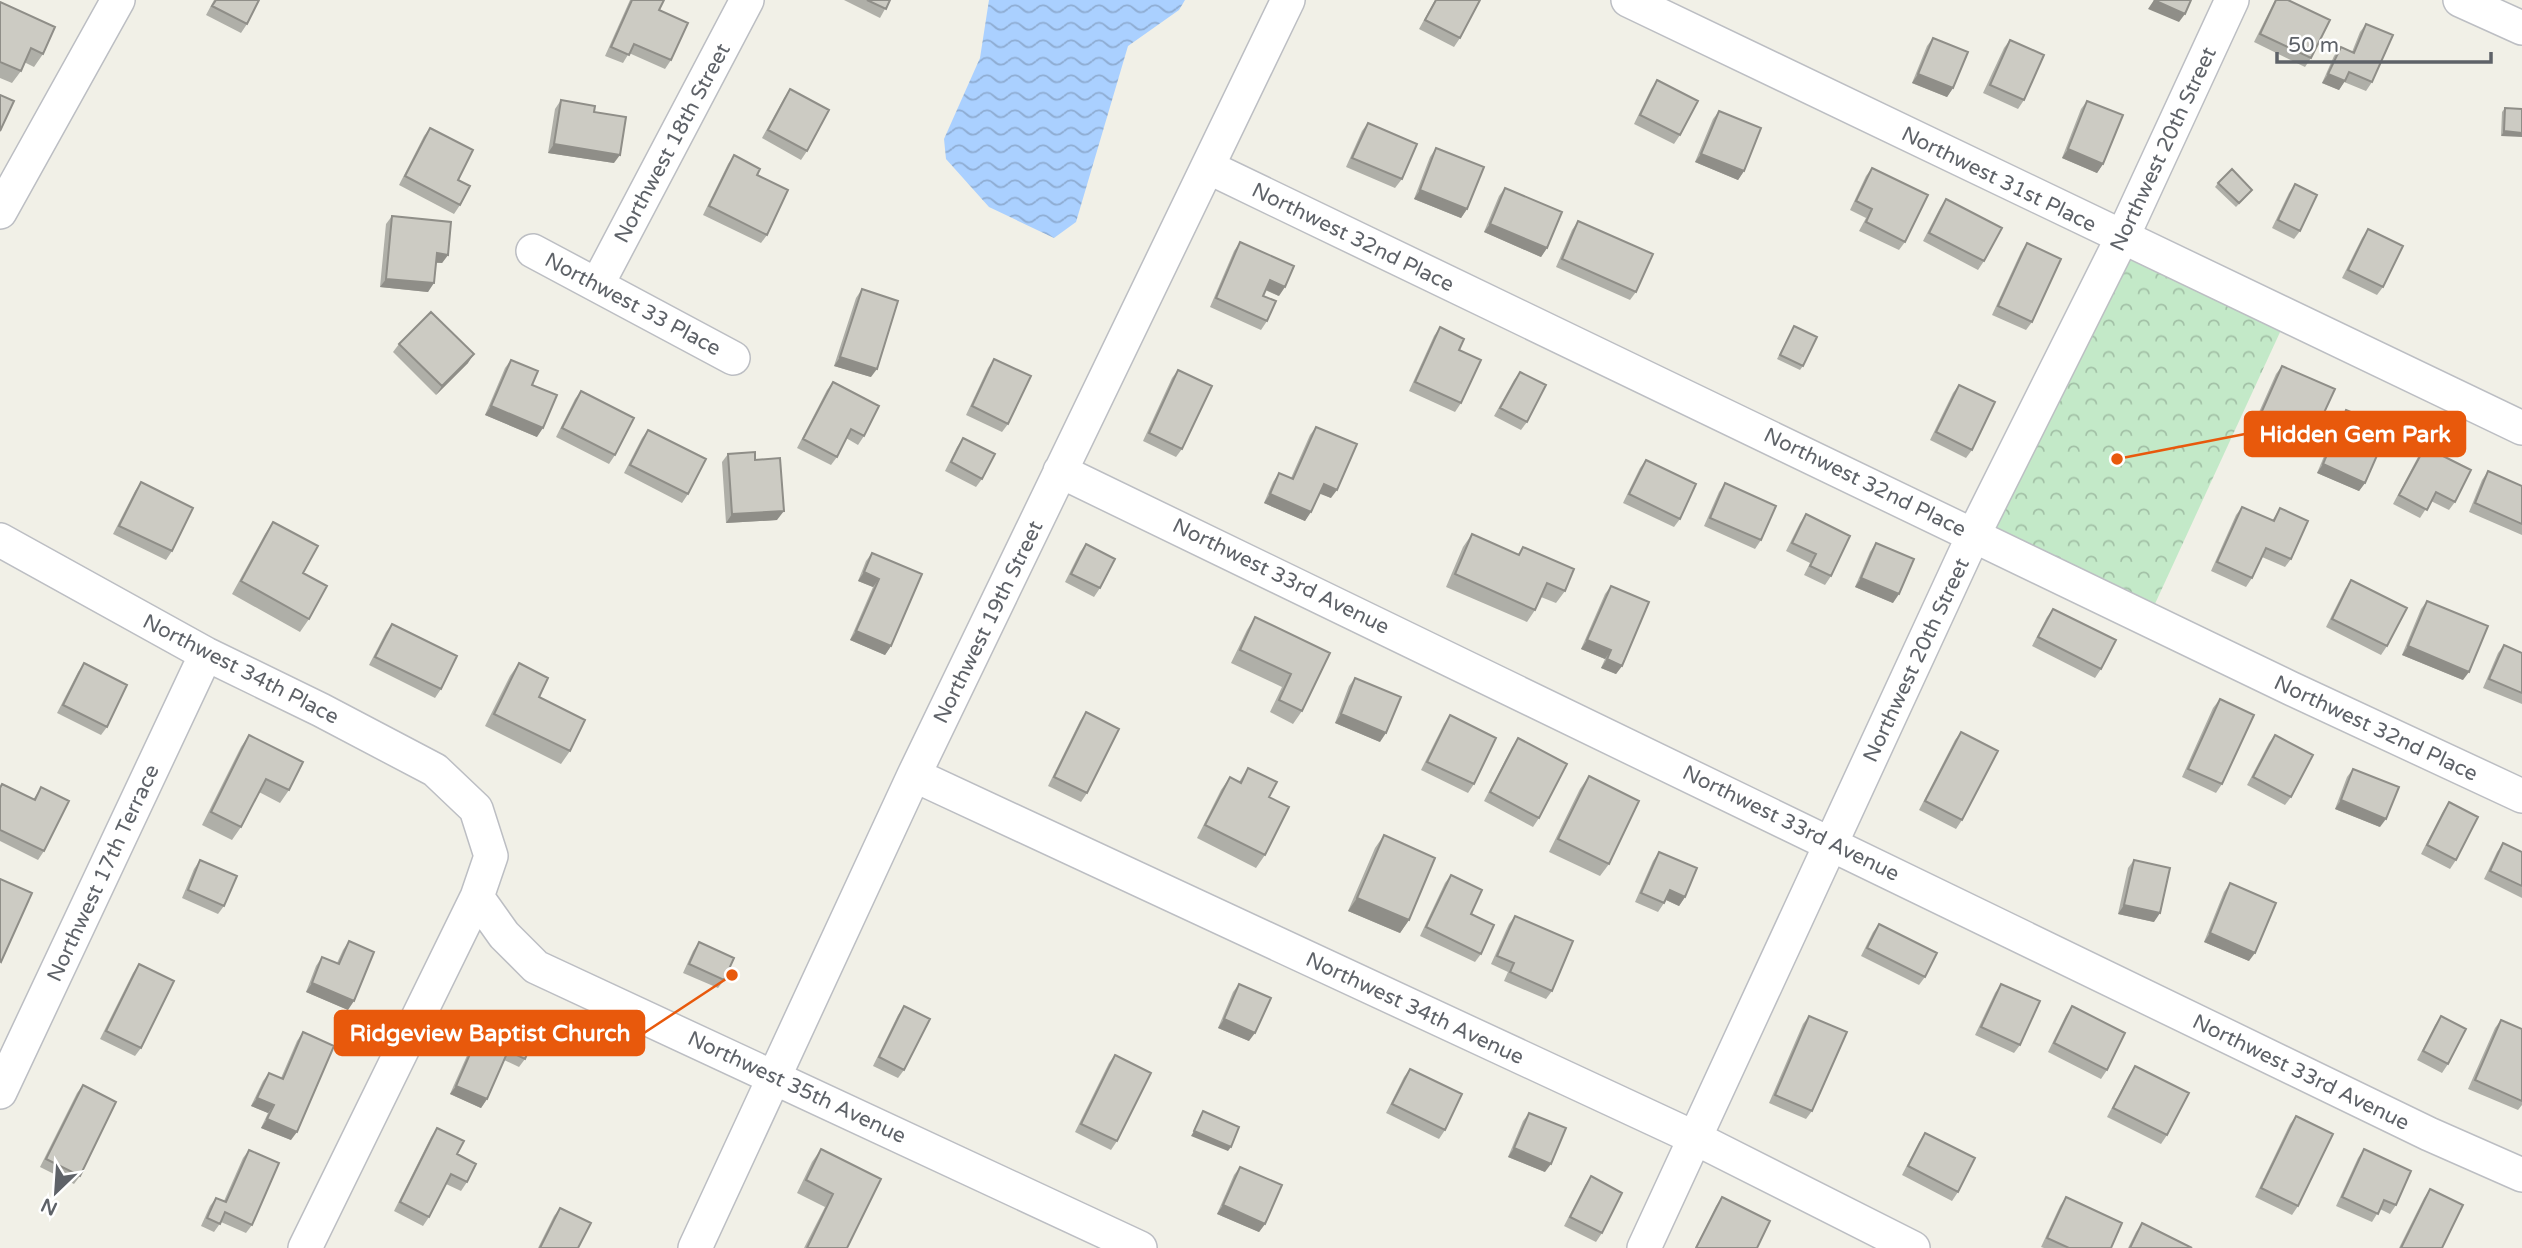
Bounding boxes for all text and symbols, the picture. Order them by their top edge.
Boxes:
scale bar [2277,21,2490,65]
text: 50 m [2288,33,2339,58]
street label: Northwest 18th Street [609,39,736,247]
street label: Northwest 20th Street [2105,43,2222,255]
street label: Northwest 31st Place [1897,121,2100,238]
street label: Northwest 32nd Place [1248,178,1458,297]
street label: Northwest 33 Place [540,247,725,361]
callout: Hidden Gem Park [2245,412,2465,456]
text: Hidden Gem Park [2259,421,2451,449]
street label: Northwest 32nd Place [1760,423,1970,542]
street label: Northwest 33rd Avenue [1168,513,1393,640]
street label: Northwest 19th Street [928,517,1048,728]
street label: Northwest 20th Street [1858,554,1975,766]
street label: Northwest 34th Place [139,609,343,730]
street label: Northwest 32nd Place [2270,670,2482,787]
street label: Northwest 33rd Avenue [1678,760,1903,887]
street label: Northwest 17th Terrace [42,761,165,986]
street label: Northwest 34th Avenue [1302,947,1528,1070]
street label: Northwest 33rd Avenue [2188,1009,2413,1136]
callout: Ridgeview Baptist Church [335,1011,644,1055]
text: Ridgeview Baptist Church [349,1020,631,1048]
street label: Northwest 35th Avenue [684,1026,910,1149]
north arrow [21,1157,91,1227]
text: N [38,1193,61,1220]

